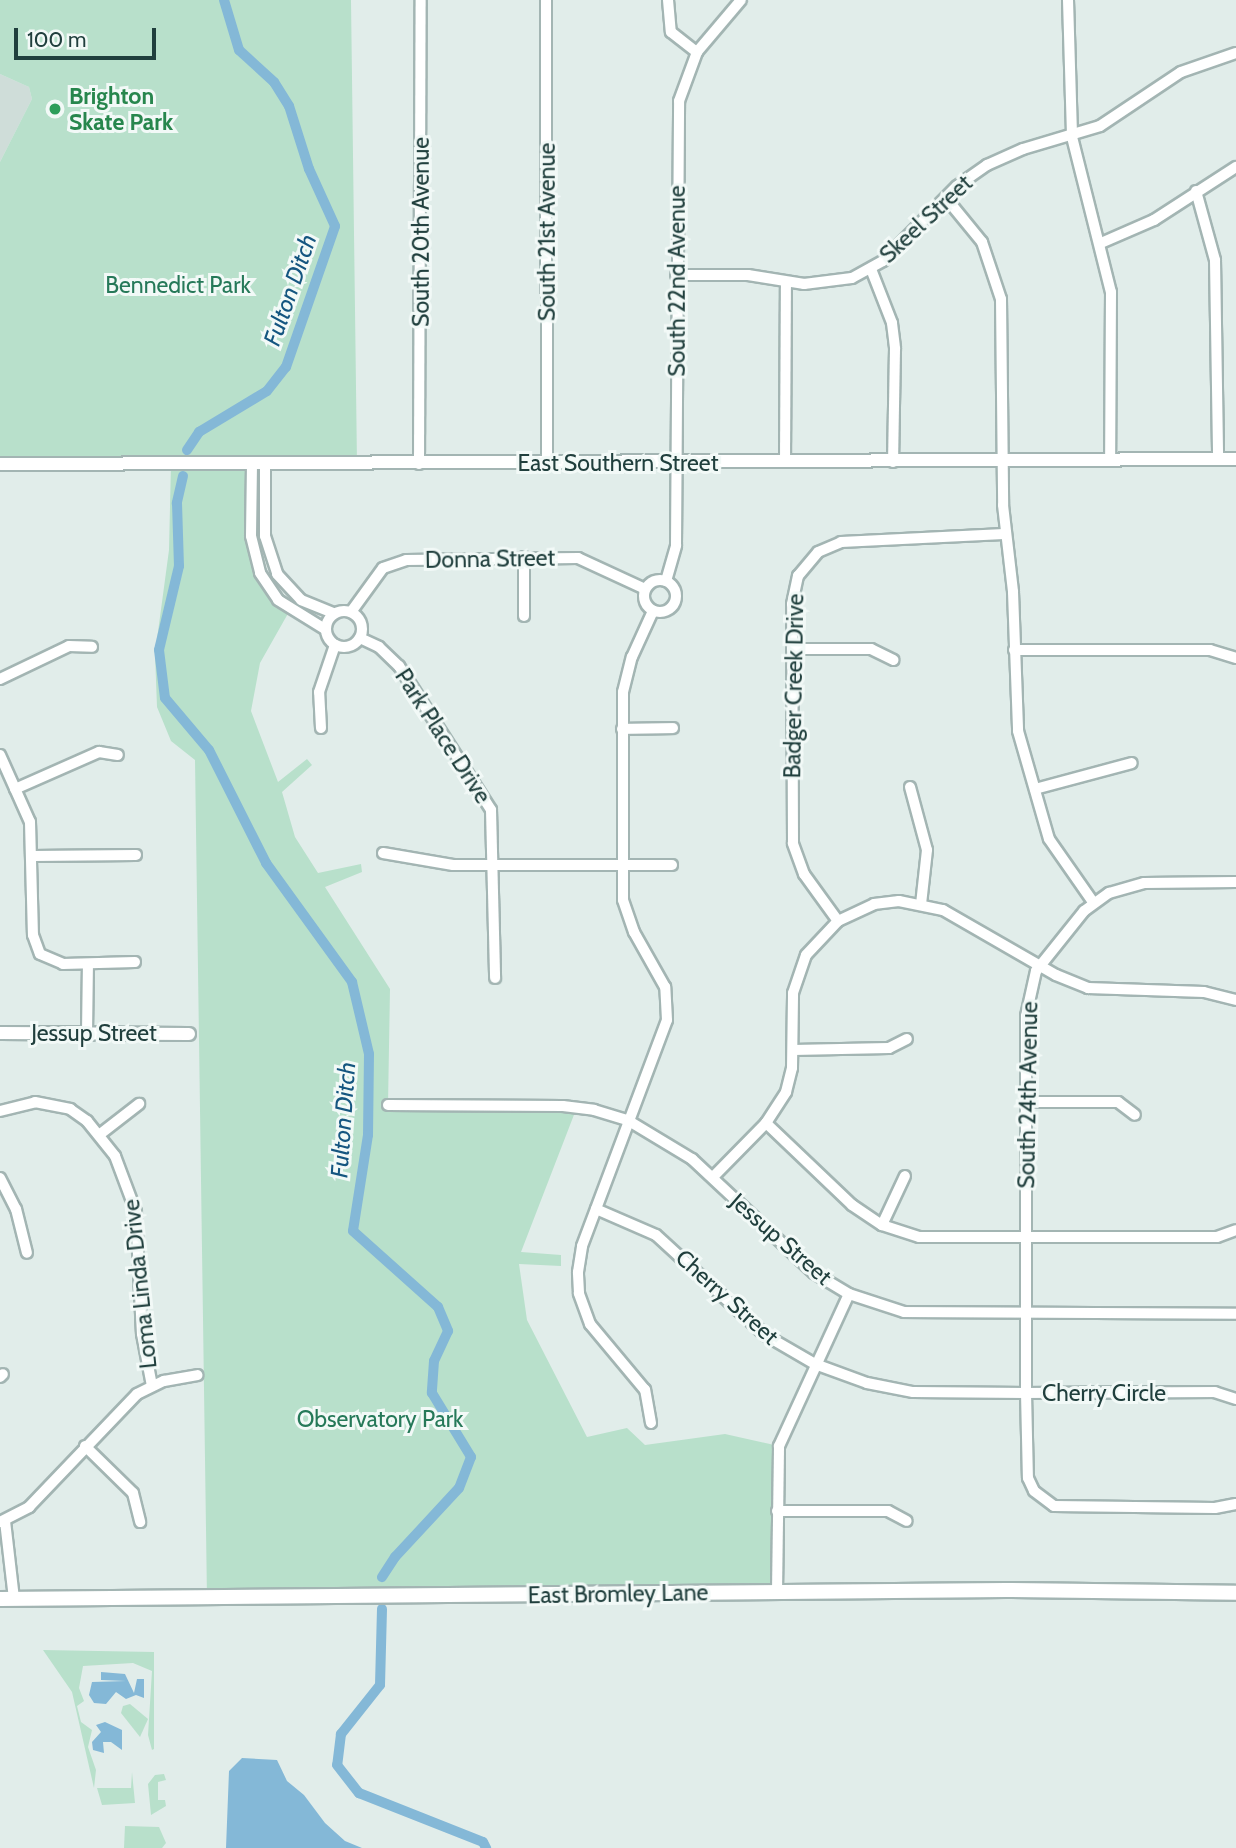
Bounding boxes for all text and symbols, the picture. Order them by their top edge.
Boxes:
scale bar [18,14,159,58]
text: 100 m [27,27,86,52]
place label: Brighton Skate Park [69,82,173,136]
marker: Brighton Skate Park [47,101,63,117]
street label: South 20th Avenue [407,137,435,327]
street label: South 21st Avenue [533,143,561,321]
street label: Skeel Street [874,169,978,269]
street label: South 22nd Avenue [663,185,691,377]
water label: Fulton Ditch [257,230,323,350]
park label: Bennedict Park [105,271,251,299]
street label: East Southern Street [518,449,718,477]
street label: Donna Street [425,544,555,574]
street label: Badger Creek Drive [779,593,809,779]
street label: Park Place Drive [389,664,497,808]
street label: South 24th Avenue [1013,1001,1043,1189]
street label: Jessup Street [31,1019,157,1047]
water label: Fulton Ditch [325,1061,361,1179]
street label: Jessup Street [725,1187,837,1291]
street label: Loma Linda Drive [117,1198,163,1370]
street label: Cherry Street [670,1244,784,1350]
street label: Cherry Circle [1042,1379,1166,1407]
park label: Observatory Park [297,1405,463,1433]
street label: East Bromley Lane [527,1579,709,1609]

